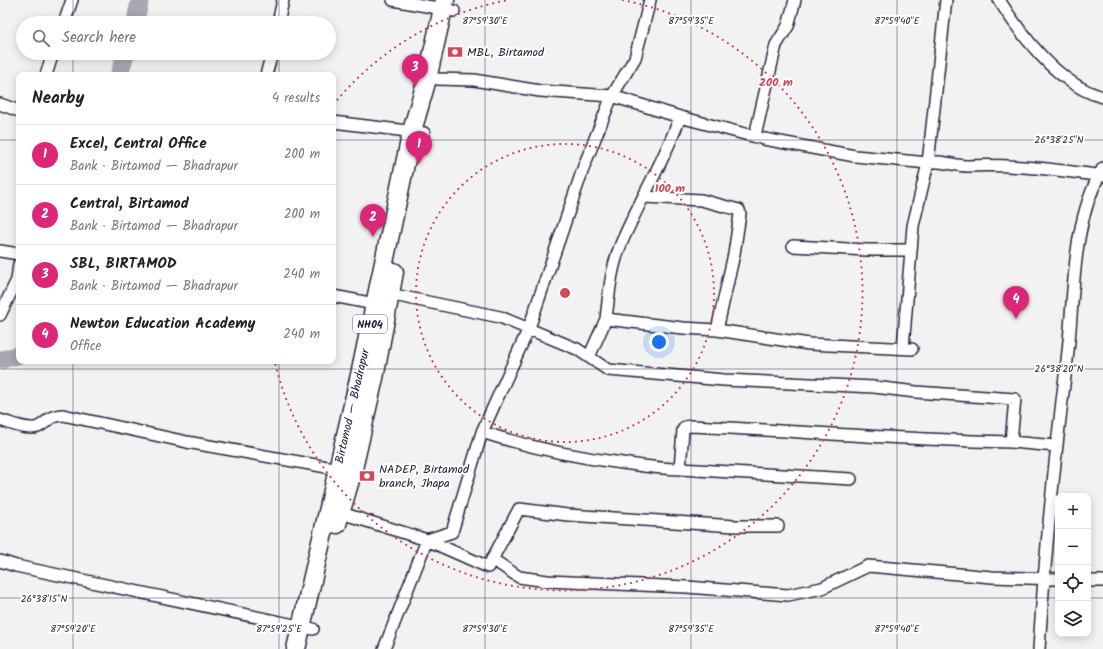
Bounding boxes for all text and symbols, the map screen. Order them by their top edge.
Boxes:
text: 87°59'30"E [462,13,509,29]
text: 87°59'35"E [668,13,715,29]
text: 87°59'40"E [874,13,921,29]
search box [16,16,336,60]
text: Search here [62,26,136,50]
icon: search [30,27,52,49]
bank icon: MBL, Birtamod [446,43,464,61]
place label: MBL, Birtamod [467,43,545,62]
pin: 3 [402,54,428,87]
text: 200 m [759,73,793,92]
text: Nearby [32,85,84,112]
text: 4 results [272,88,320,109]
pin: 1 [406,131,432,164]
text: Excel, Central Office [70,132,206,156]
text: 26°38'25"N [1034,132,1084,148]
text: 1 [43,144,47,165]
text: 200 m [284,144,320,165]
text: Bank · Birtamod — Bhadrapur [70,156,238,177]
text: 100 m [655,179,685,198]
text: Central, Birtamod [70,192,189,216]
text: 2 [41,204,49,225]
text: 200 m [284,204,320,225]
pin: 2 [360,204,386,237]
text: Bank · Birtamod — Bhadrapur [70,216,238,237]
text: SBL, BIRTAMOD [70,252,177,276]
text: 3 [41,264,49,285]
text: 240 m [283,264,320,285]
text: Bank · Birtamod — Bhadrapur [70,276,238,297]
centre of rings [558,286,572,300]
pin: 4 [1003,286,1029,319]
text: Newton Education Academy [70,312,255,336]
road number: NH04 [353,315,387,333]
text: 4 [41,324,49,345]
text: 240 m [283,324,320,345]
your location [649,332,669,352]
text: Office [70,336,101,357]
street label: Birtamod — Bhadrapur [330,346,375,465]
text: 26°38'20"N [1035,361,1084,377]
place label: NADEP, Birtamod branch, Jhapa [379,460,470,493]
bank icon: NADEP, Birtamod branch, Jhapa [358,467,376,485]
map controls [1055,493,1091,637]
button: + [1055,493,1091,529]
button: − [1055,529,1091,565]
button: locate [1055,565,1091,601]
text: 26°38'15"N [21,591,67,607]
button: layers [1055,601,1091,637]
text: 87°59'20"E [50,621,97,637]
text: 87°59'25"E [256,621,303,637]
text: 87°59'30"E [462,621,509,637]
text: 87°59'35"E [668,621,715,637]
text: 87°59'40"E [874,621,921,637]

